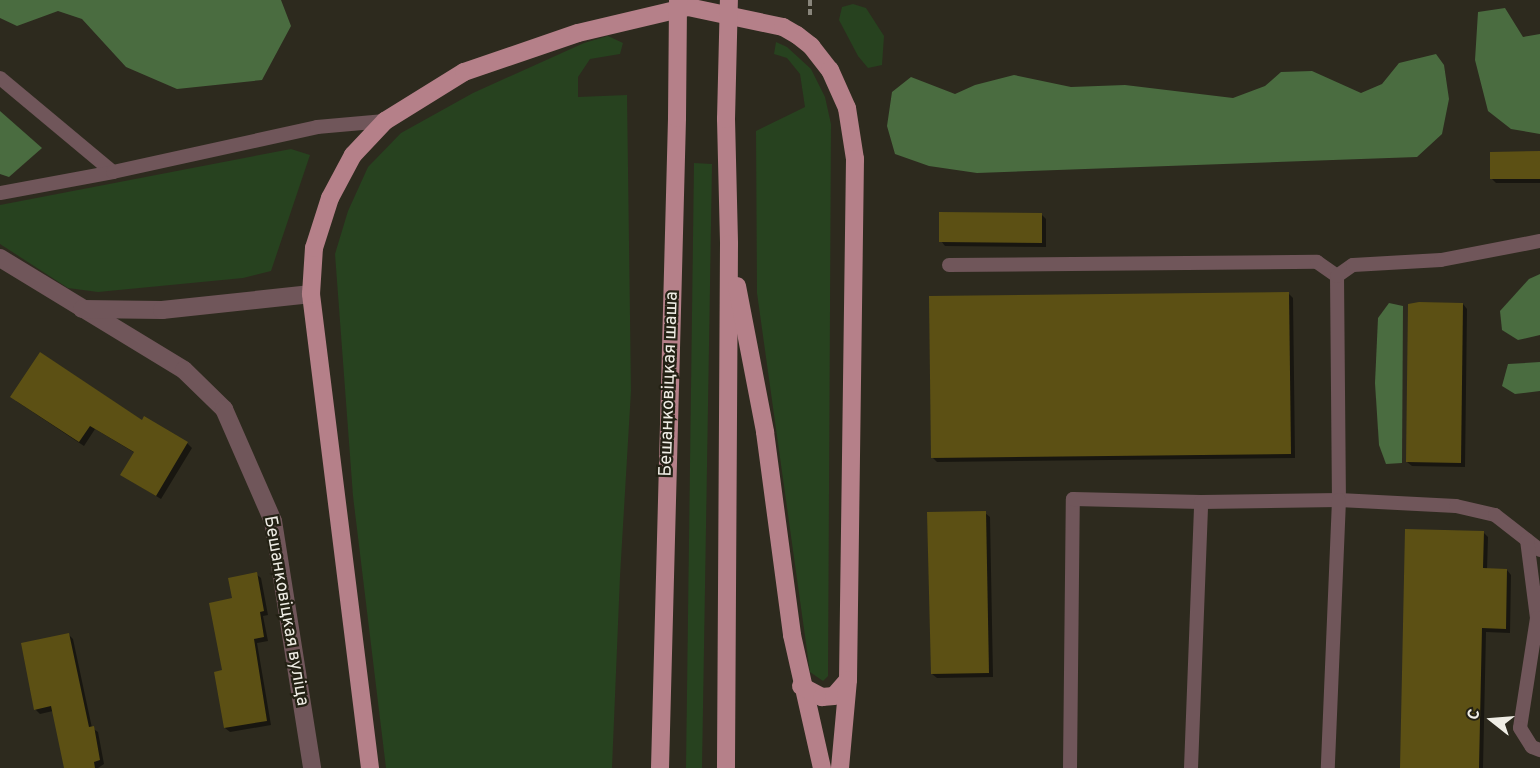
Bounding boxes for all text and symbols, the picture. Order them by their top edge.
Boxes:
street label: Бешанковіцкая шаша [656,291,684,477]
street label: Бешанковіцкая вуліца [258,514,312,708]
north arrow [1462,690,1522,750]
text: С [1464,707,1486,723]

